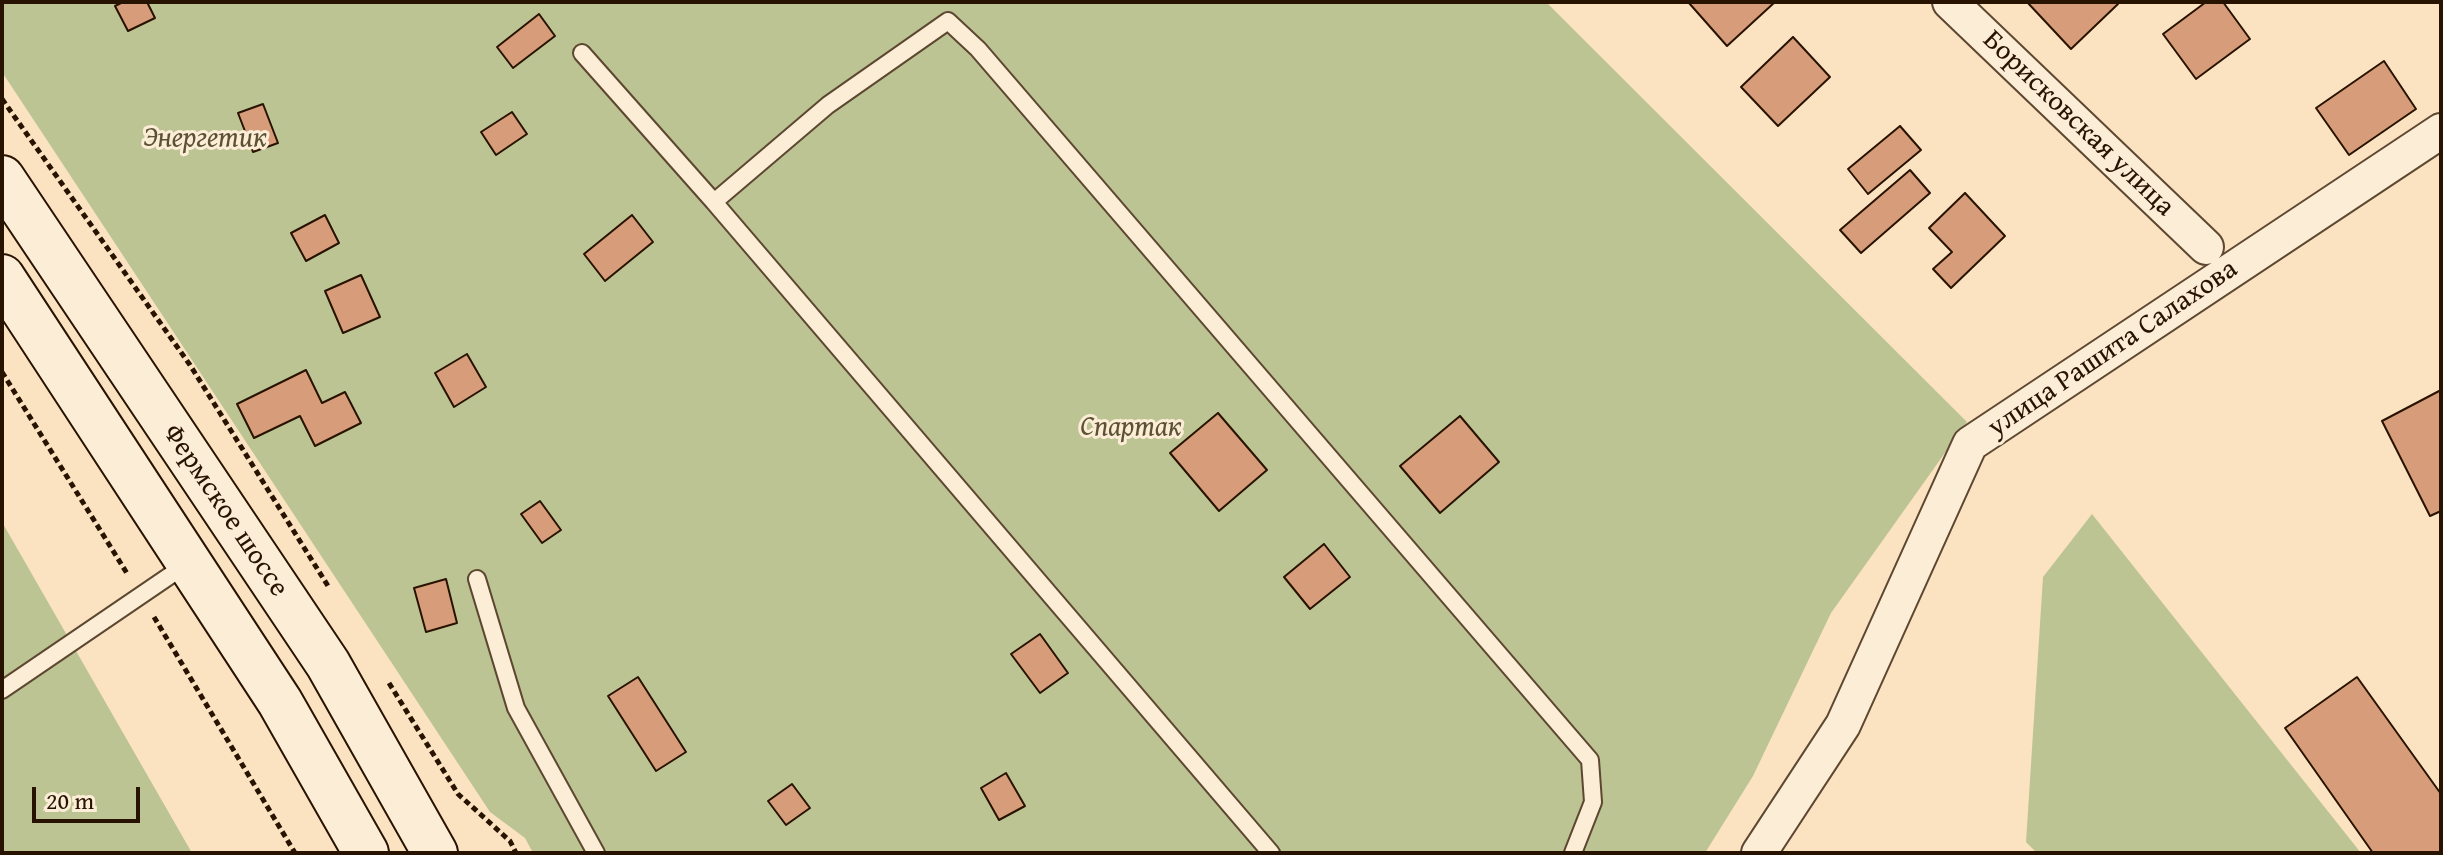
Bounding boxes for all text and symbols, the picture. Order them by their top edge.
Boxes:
street label: Борисковская улица [1975,24,2181,224]
park label: Энергетик [143,122,267,156]
street label: улица Рашита Салахова [1982,253,2244,445]
park label: Спартак [1080,411,1182,445]
street label: Фермское шоссе [155,418,295,604]
scale bar [36,771,144,821]
text: 20 m [46,783,94,818]

